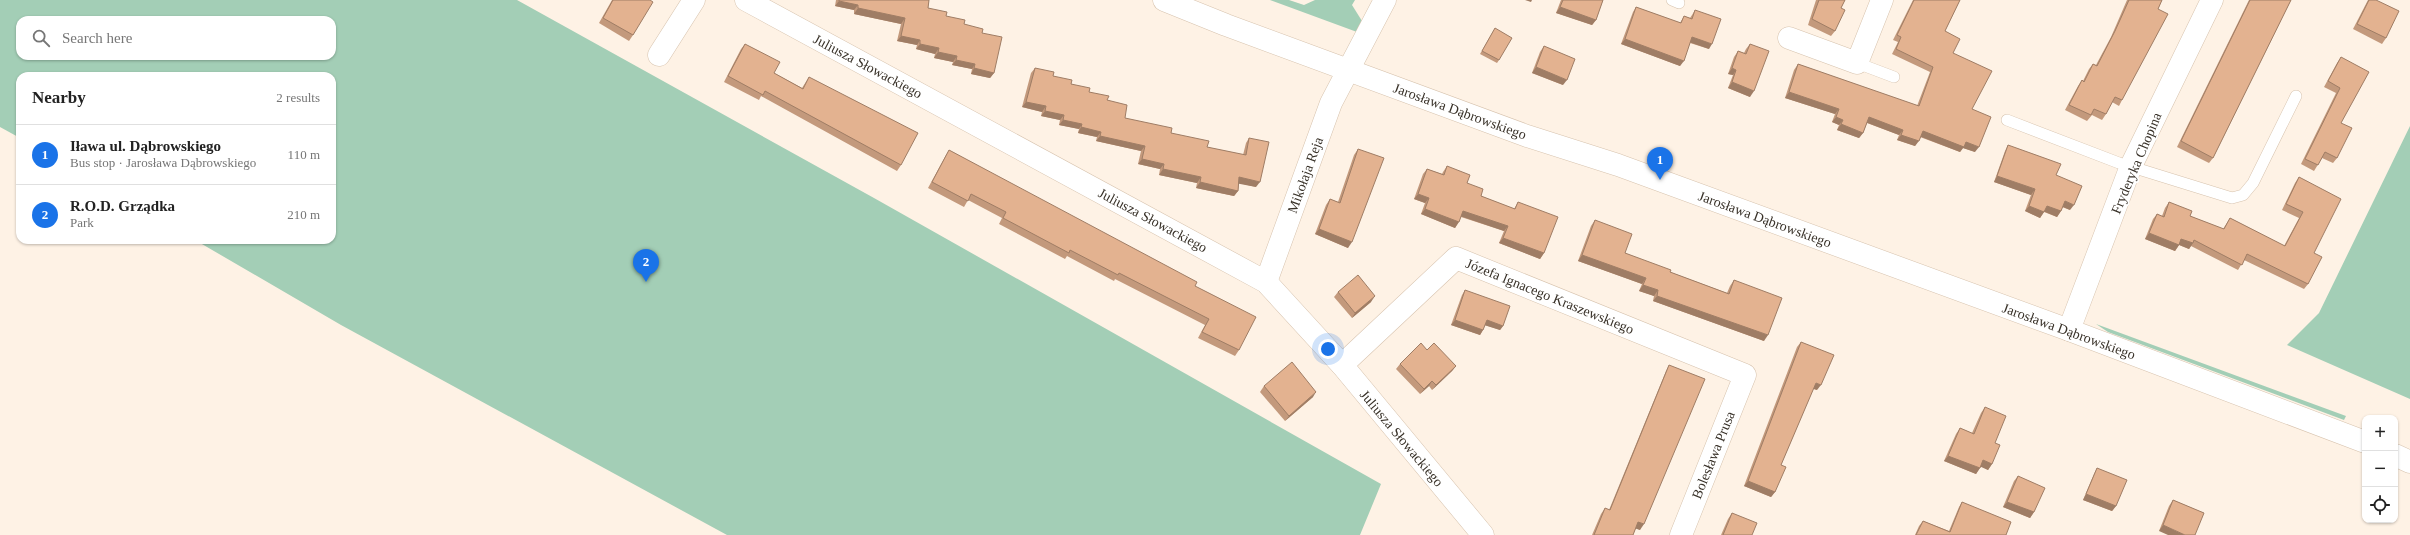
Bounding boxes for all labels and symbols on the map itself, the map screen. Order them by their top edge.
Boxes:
street label: Juliusza Słowackiego [811,31,925,101]
street label: Jarosława Dąbrowskiego [1391,80,1528,143]
street label: Fryderyka Chopina [2108,110,2165,216]
street label: Mikołaja Reja [1285,134,1326,215]
pin: 1 [1647,147,1673,180]
street label: Juliusza Słowackiego [1096,185,1210,255]
street label: Jarosława Dąbrowskiego [1696,188,1833,251]
pin: 2 [633,249,659,282]
street label: Józefa Ignacego Kraszewskiego [1464,256,1636,337]
street label: Jarosława Dąbrowskiego [2000,300,2137,363]
your location [1318,339,1338,359]
street label: Juliusza Słowackiego [1357,387,1446,489]
street label: Bolesława Prusa [1689,409,1738,501]

